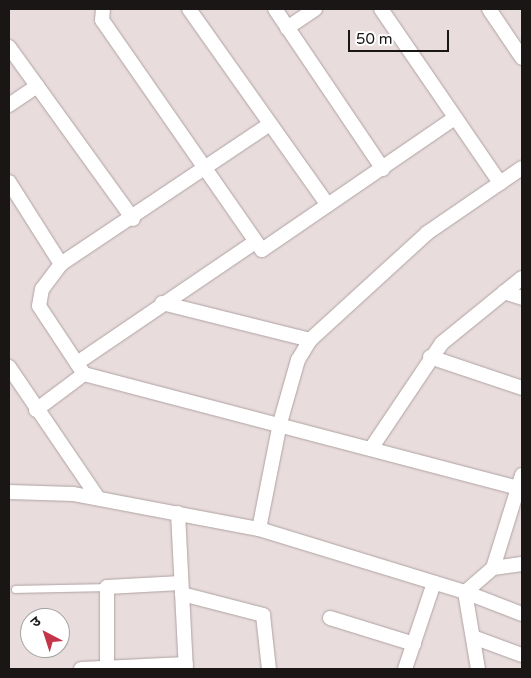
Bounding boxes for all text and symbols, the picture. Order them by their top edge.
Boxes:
scale bar [351,20,452,52]
text: 50 m [356,30,393,48]
north arrow [20,608,70,658]
text: उ [27,613,44,631]

